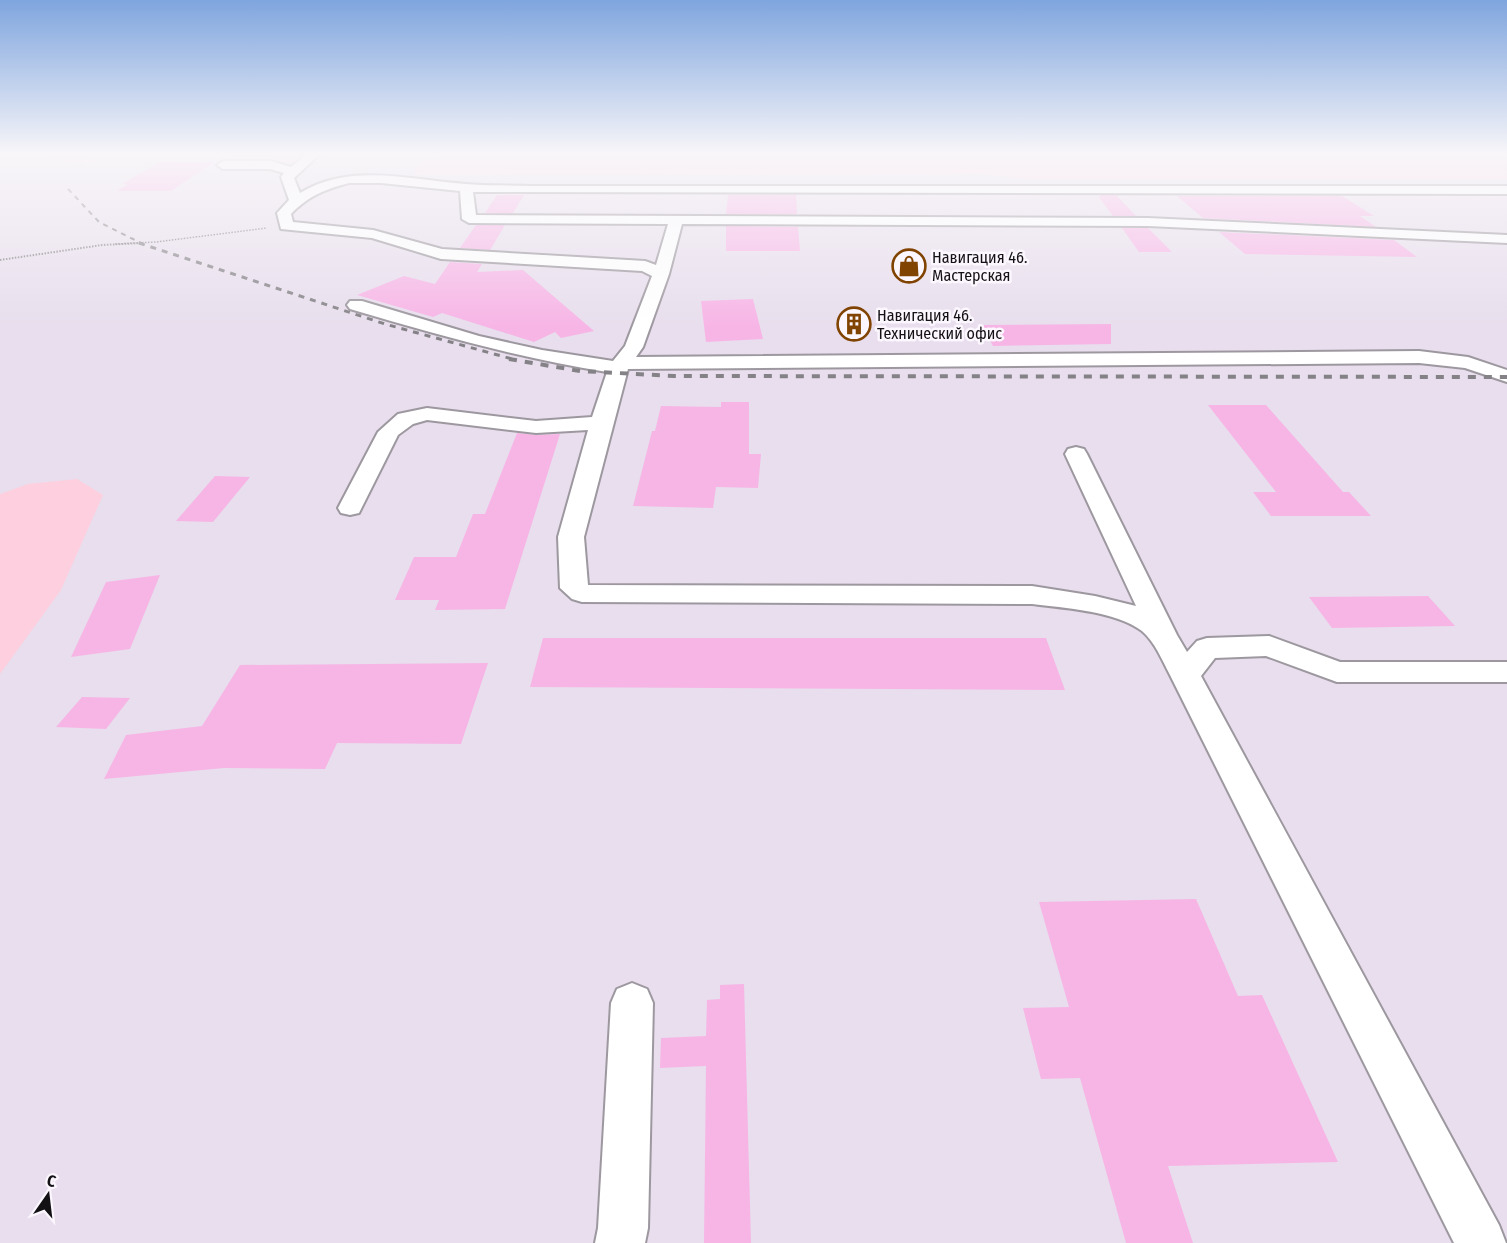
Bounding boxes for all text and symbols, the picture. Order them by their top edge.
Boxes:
shop icon: Навигация 46. Мастерская [891,248,927,284]
place label: Навигация 46. Мастерская [932,248,1027,285]
building icon: Навигация 46. Технический офис [836,306,872,342]
place label: Навигация 46. Технический офис [877,306,1002,343]
north arrow [18,1165,78,1225]
text: С [45,1171,58,1191]

